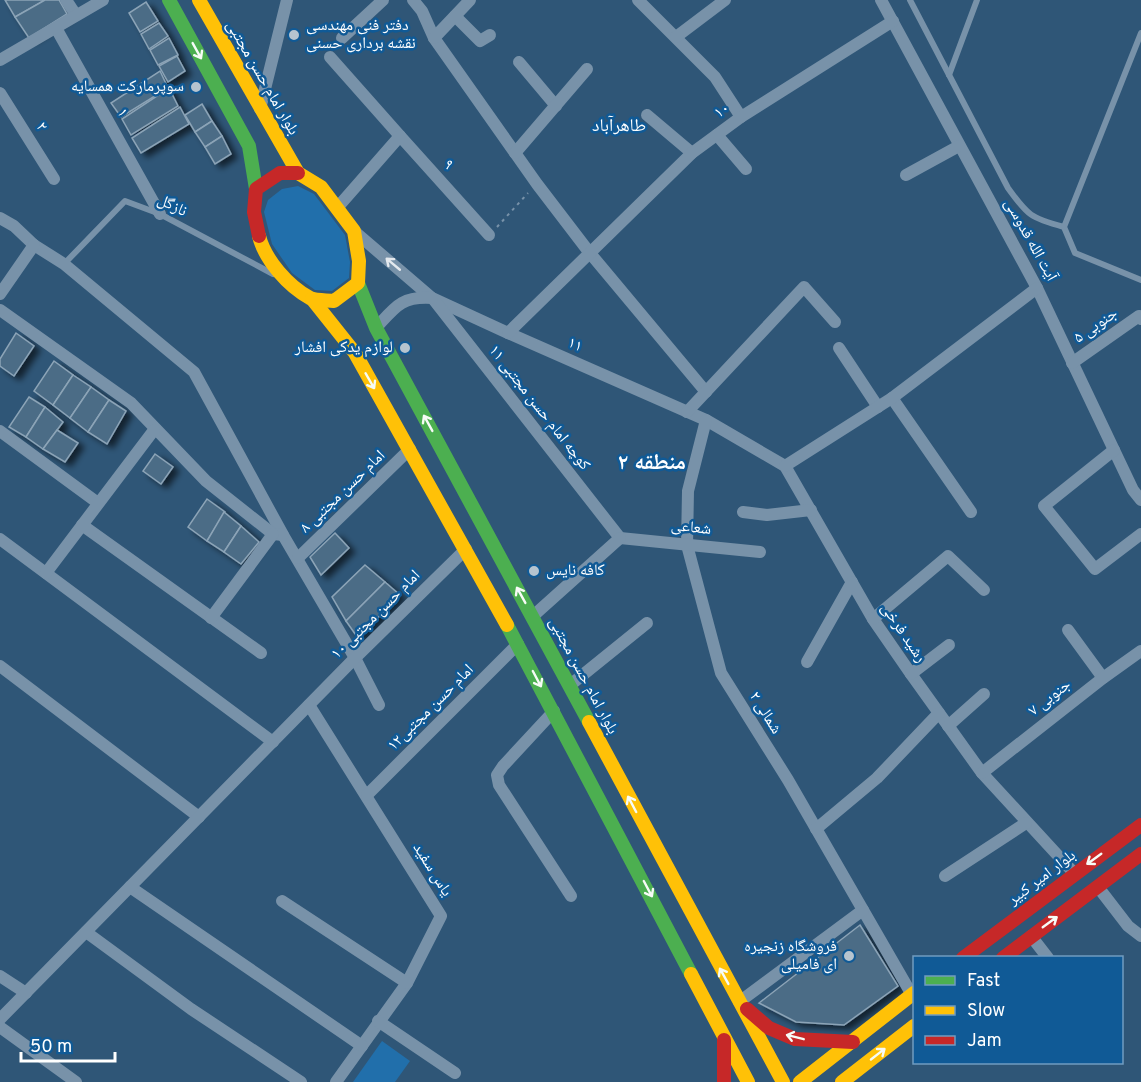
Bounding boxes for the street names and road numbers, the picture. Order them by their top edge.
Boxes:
street label: بلوار امام حسن مجتبی [221,17,303,139]
street label: ۱۰ [710,99,734,123]
street label: ۱ [112,105,132,121]
street label: ۲ [31,119,51,135]
street label: ۹ [438,156,458,174]
street label: نازگل [154,190,190,222]
street label: آیت الله قدوسی [999,195,1061,286]
street label: ۵ جنوبی [1070,304,1122,348]
street label: ۱۱ [564,333,586,357]
street label: کوچه امام حسن مجتبی ۱۱ [484,341,594,475]
street label: امام حسن مجتبی ۸ [296,446,390,538]
street label: شعاعی [670,516,712,540]
street label: امام حسن مجتبی ۱۰ [327,566,425,664]
street label: رشید فرخی [876,599,930,667]
street label: بلوار امام حسن مجتبی [544,614,622,738]
street label: امام حسن مجتبی۱۲ [383,660,479,756]
street label: ۷ جنوبی [1025,675,1075,721]
street label: ۲ شمالی [744,688,786,738]
street label: یاس سفید [408,839,456,901]
street label: بلوار امیر کبیر [1003,846,1080,911]

